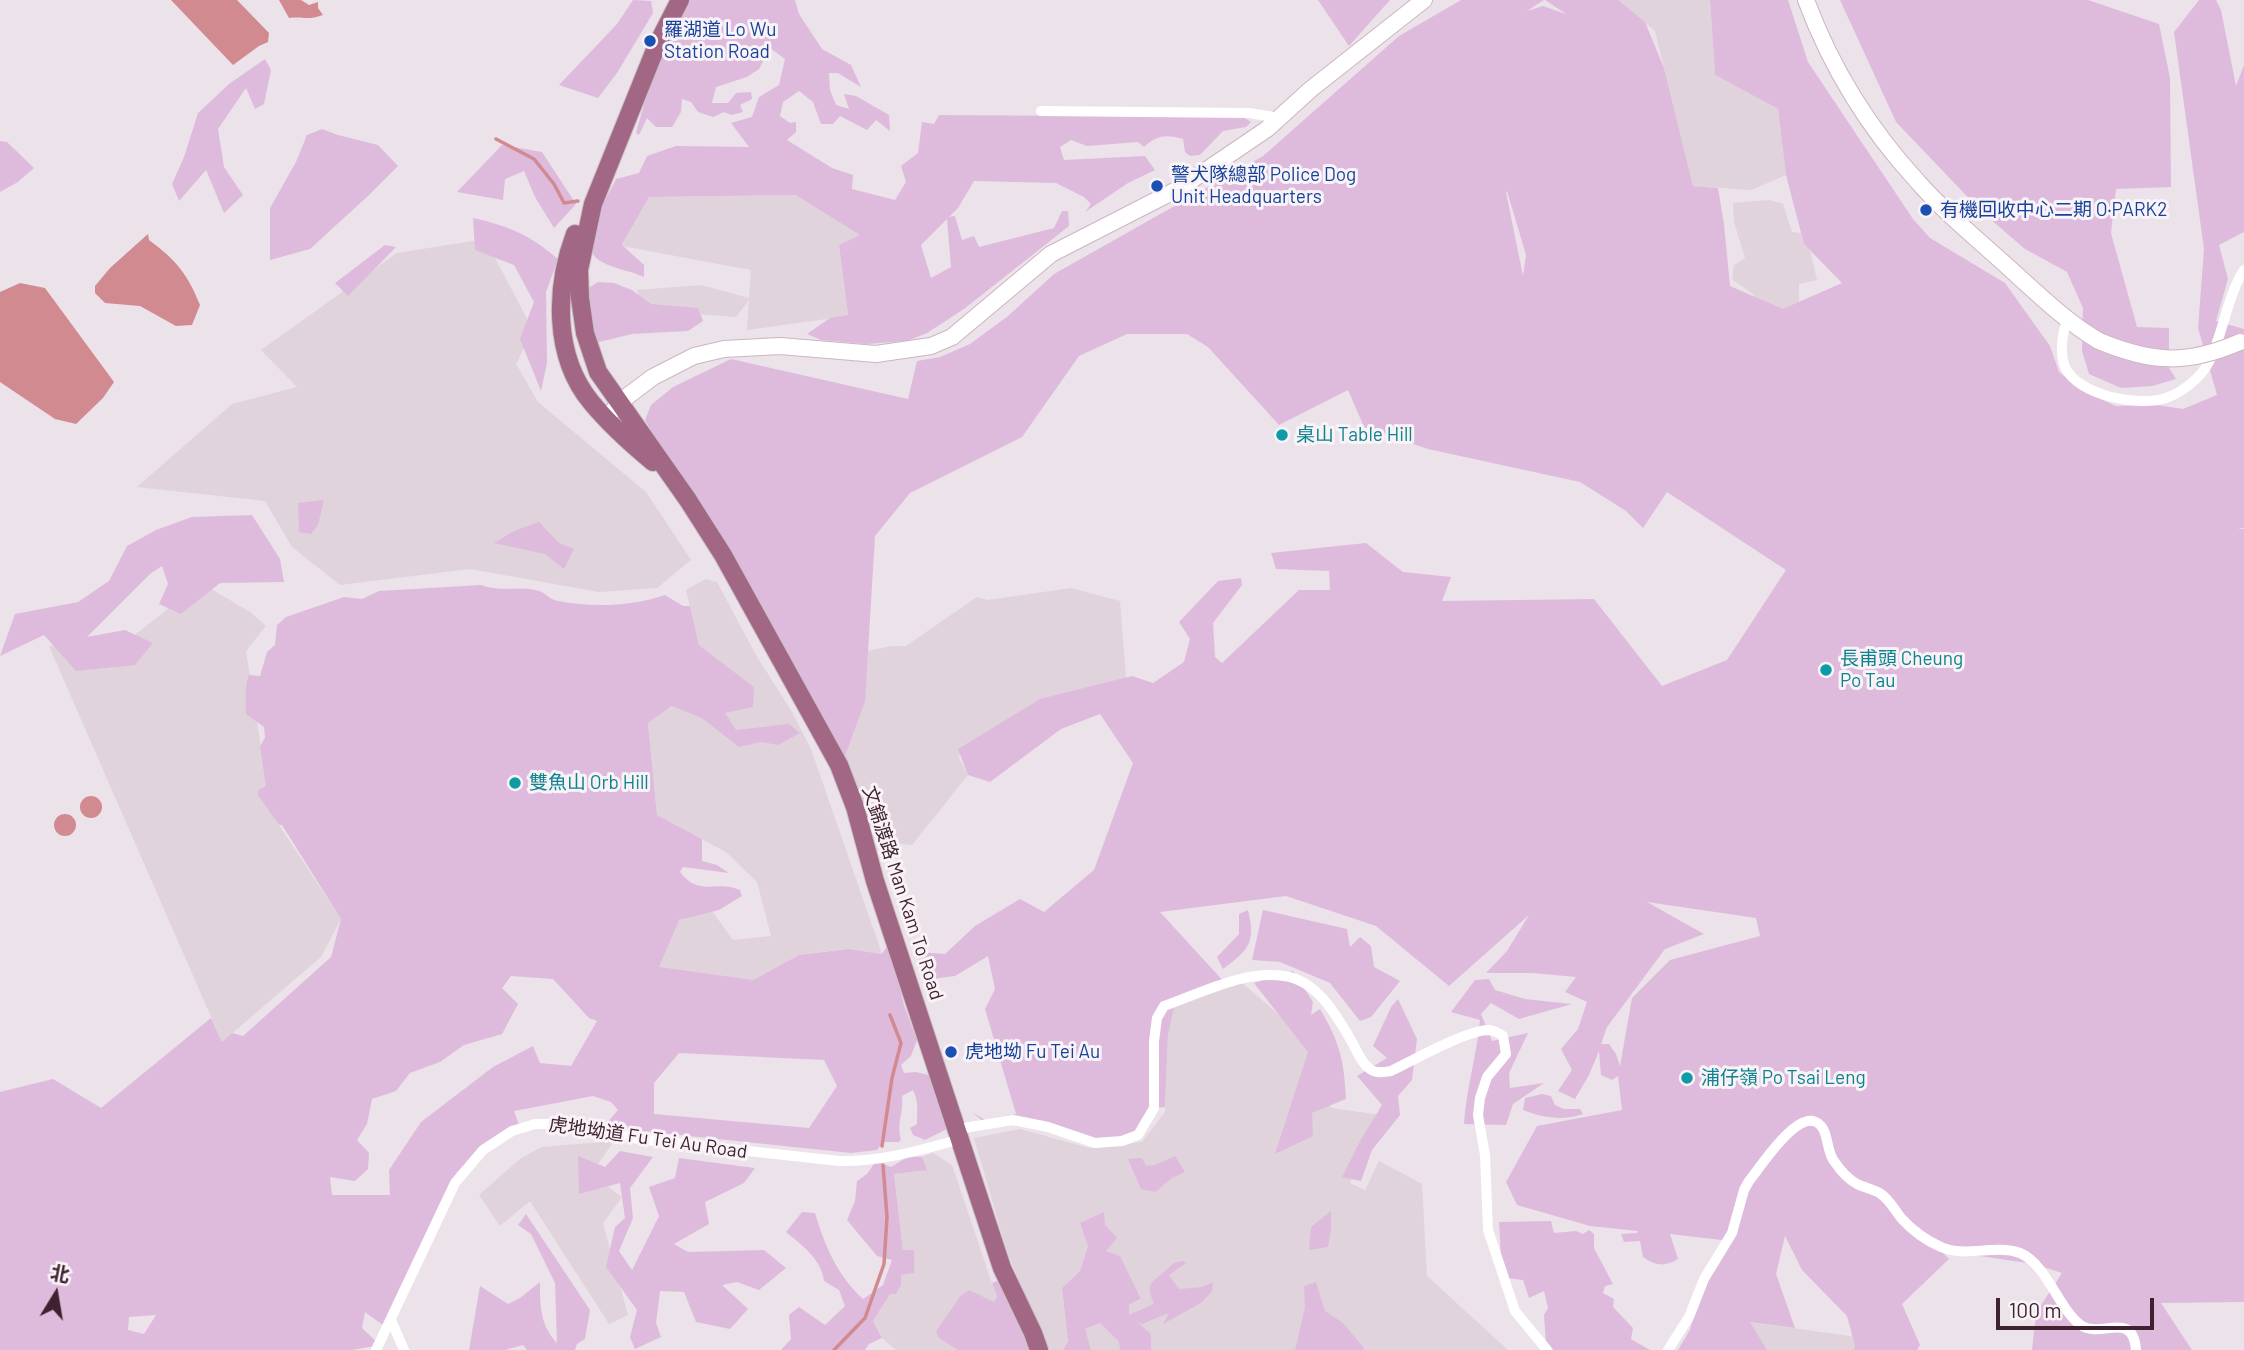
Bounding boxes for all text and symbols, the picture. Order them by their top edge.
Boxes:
place label: 羅湖道 Lo Wu Station Road [664,19,776,63]
marker: 羅湖道 Lo Wu Station Road [642,33,658,49]
place label: 警犬隊總部 Police Dog Unit Headquarters [1171,164,1356,208]
marker: 警犬隊總部 Police Dog Unit Headquarters [1149,178,1165,194]
place label: 有機回收中心二期 O·PARK2 [1940,199,2167,221]
marker: 有機回收中心二期 O·PARK2 [1918,202,1934,218]
place label: 桌山 Table Hill [1296,424,1413,446]
marker: 桌山 Table Hill [1274,427,1290,443]
place label: 長甫頭 Cheung Po Tau [1840,648,1963,692]
marker: 長甫頭 Cheung Po Tau [1818,662,1834,678]
place label: 雙魚山 Orb Hill [529,772,649,794]
marker: 雙魚山 Orb Hill [507,775,523,791]
street label: 文錦渡路 Man Kam To Road [858,783,948,1003]
place label: 虎地坳 Fu Tei Au [965,1041,1100,1063]
marker: 虎地坳 Fu Tei Au [943,1044,959,1060]
place label: 浦仔嶺 Po Tsai Leng [1701,1067,1866,1089]
marker: 浦仔嶺 Po Tsai Leng [1679,1070,1695,1086]
street label: 虎地坳道 Fu Tei Au Road [547,1113,749,1163]
north arrow [21,1259,91,1329]
text: 北 [49,1260,72,1286]
scale bar [1999,1284,2156,1328]
text: 100 m [2009,1297,2062,1322]

